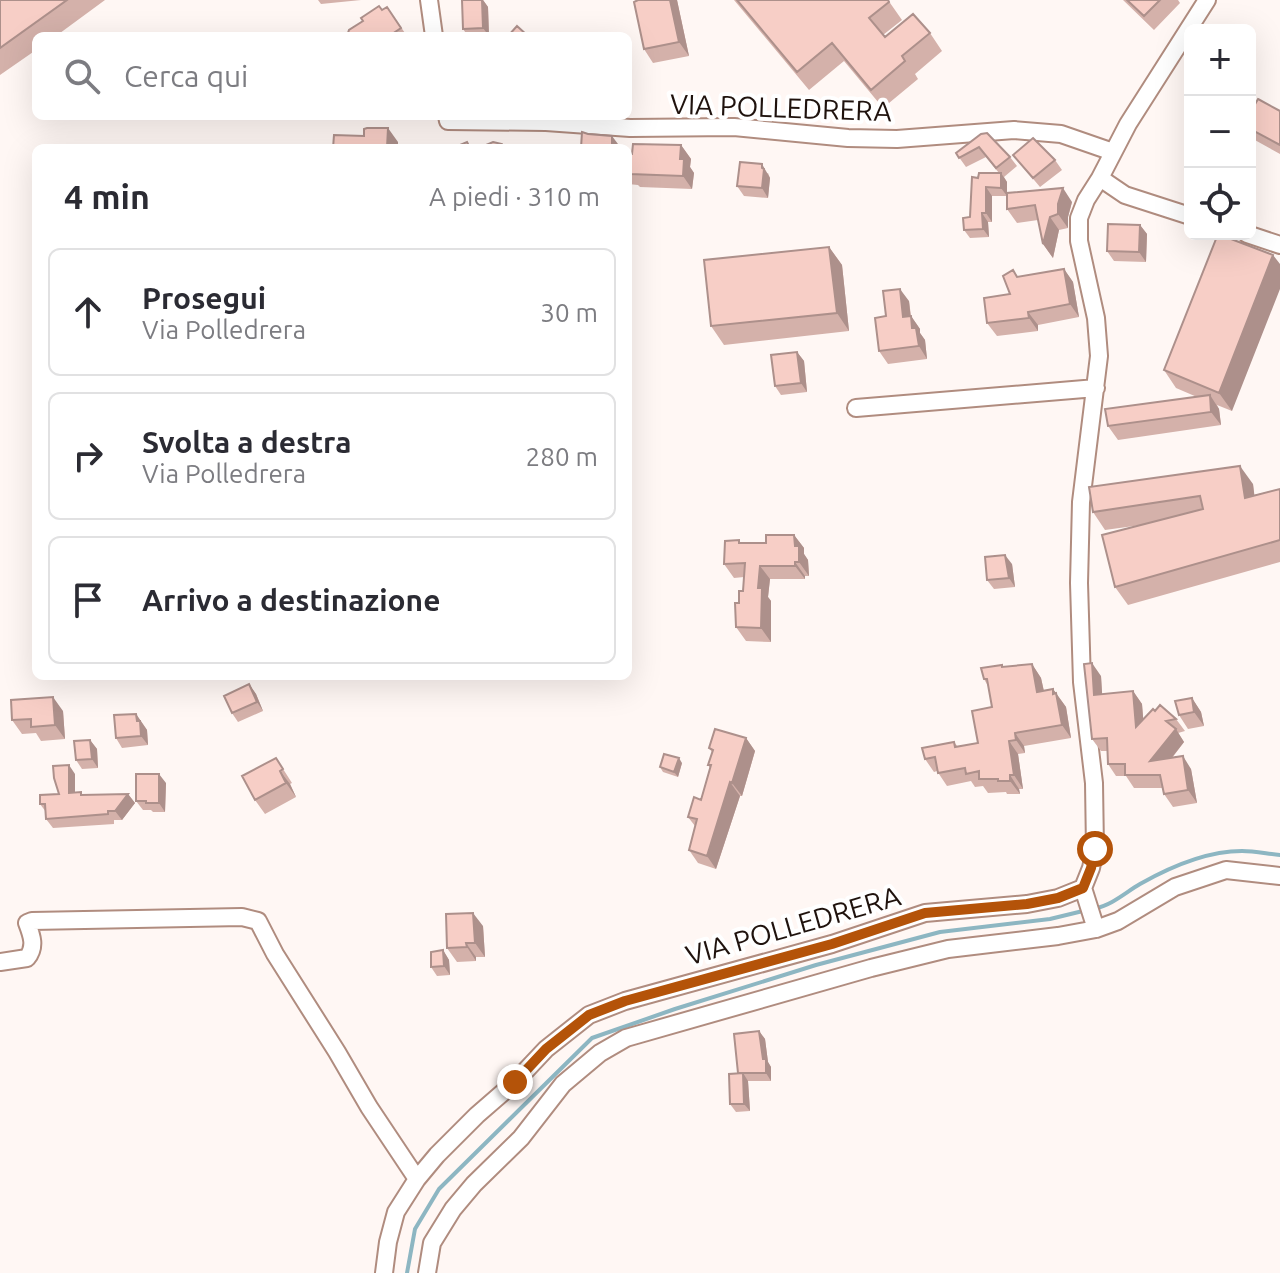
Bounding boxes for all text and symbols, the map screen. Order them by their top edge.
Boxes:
map controls [1184,24,1256,240]
button: + [1184,24,1256,96]
search box [32,32,632,120]
icon: search [60,54,104,98]
text: Cerca qui [124,59,248,93]
street label: VIA POLLEDRERA [670,88,892,126]
button: − [1184,96,1256,168]
button: locate [1184,168,1256,240]
text: 4 min [64,177,150,215]
text: A piedi · 310 m [429,182,600,211]
text: Prosegui [142,281,266,315]
icon: ahead [66,290,110,334]
text: 30 m [540,298,598,327]
text: Via Polledrera [142,315,306,344]
text: Svolta a destra [142,425,351,459]
icon: right [66,434,110,478]
text: 280 m [526,442,598,471]
text: Via Polledrera [142,459,306,488]
icon: arrive [66,578,110,622]
text: Arrivo a destinazione [142,583,440,617]
route start [1077,831,1113,867]
street label: VIA POLLEDRERA [682,880,904,970]
route end [497,1064,533,1100]

